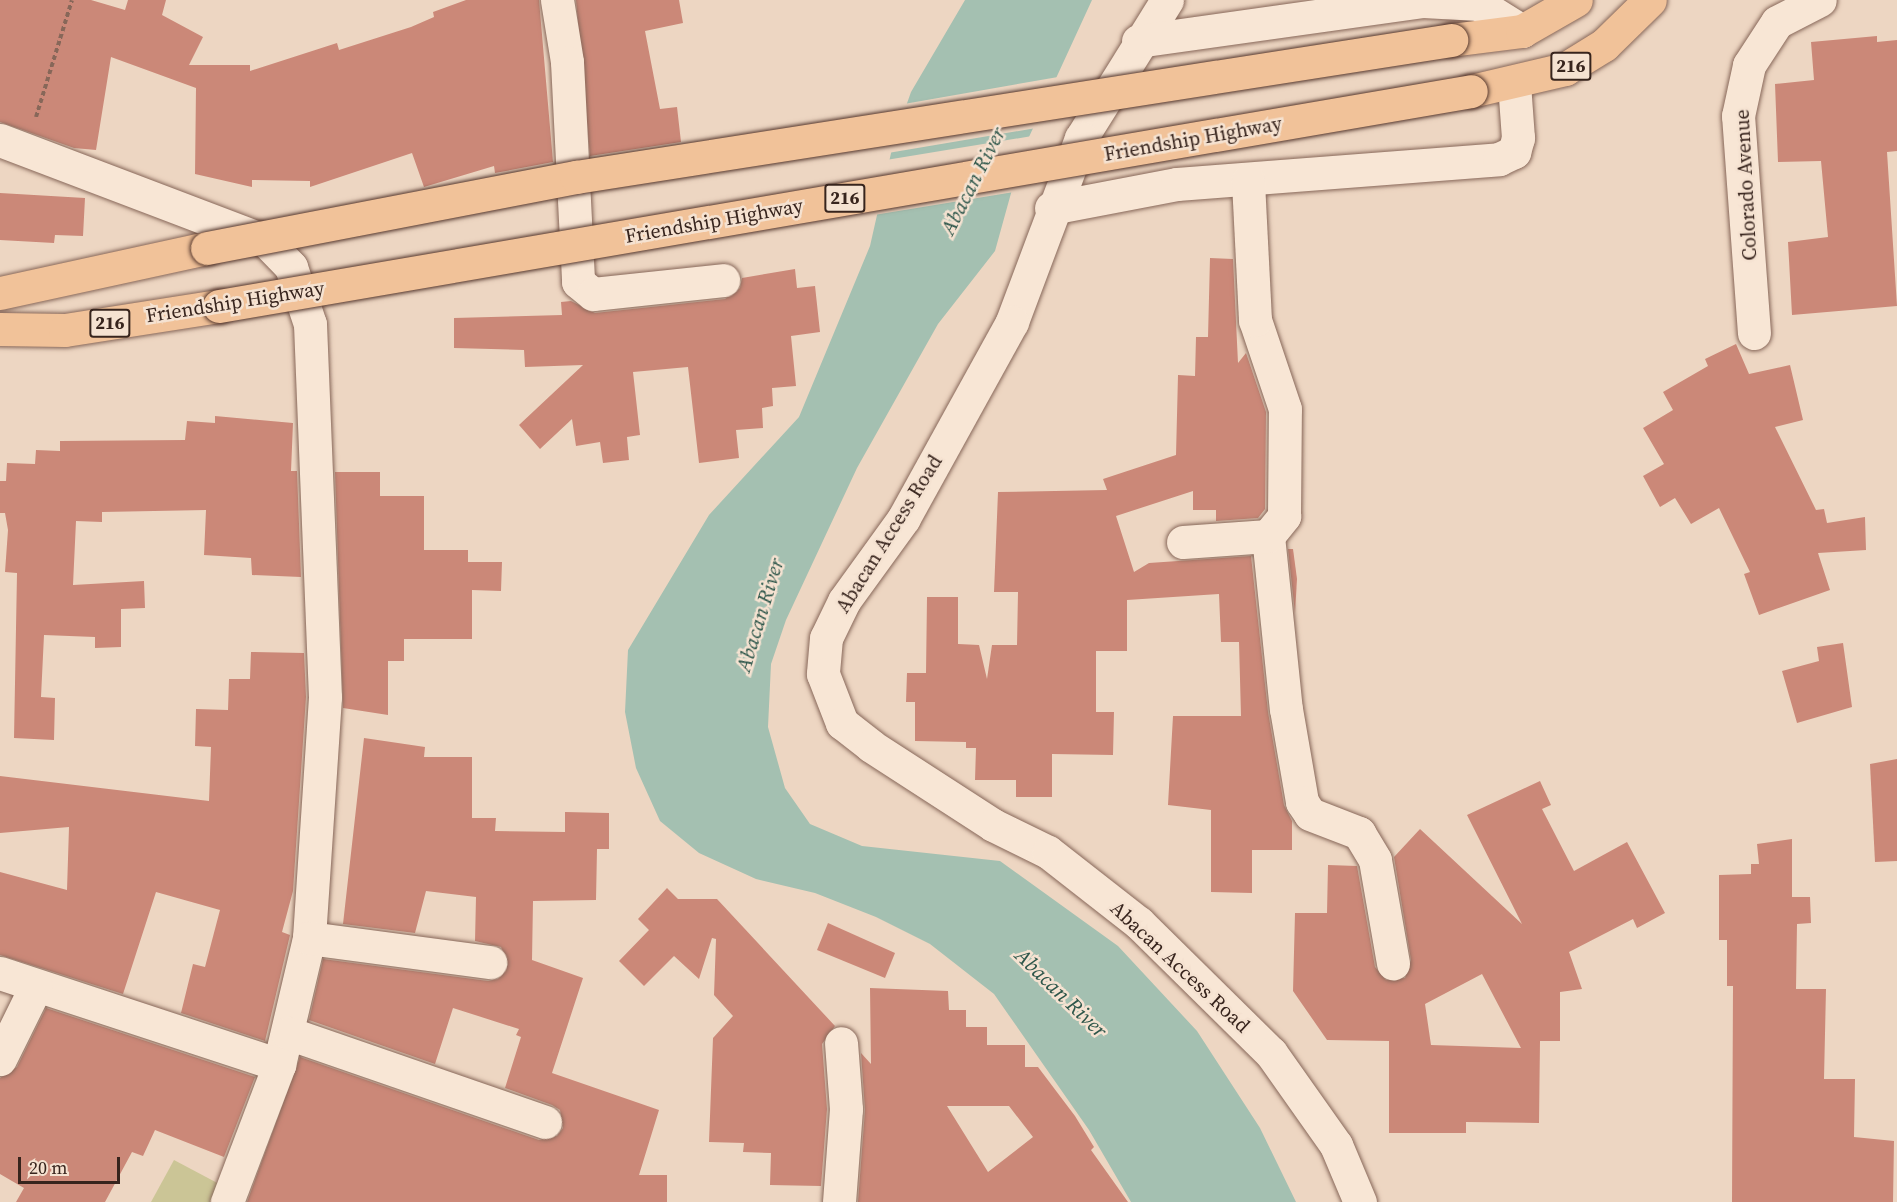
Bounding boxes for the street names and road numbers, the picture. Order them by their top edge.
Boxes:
road number: 216 [1550,51,1592,81]
street label: Colorado Avenue [1730,109,1762,261]
street label: Friendship Highway [1102,112,1284,166]
road number: 216 [824,183,866,213]
street label: Friendship Highway [623,194,805,248]
street label: Friendship Highway [144,276,326,328]
road number: 216 [89,308,131,338]
street label: Abacan Access Road [831,451,947,617]
street label: Abacan Access Road [1105,896,1255,1038]

